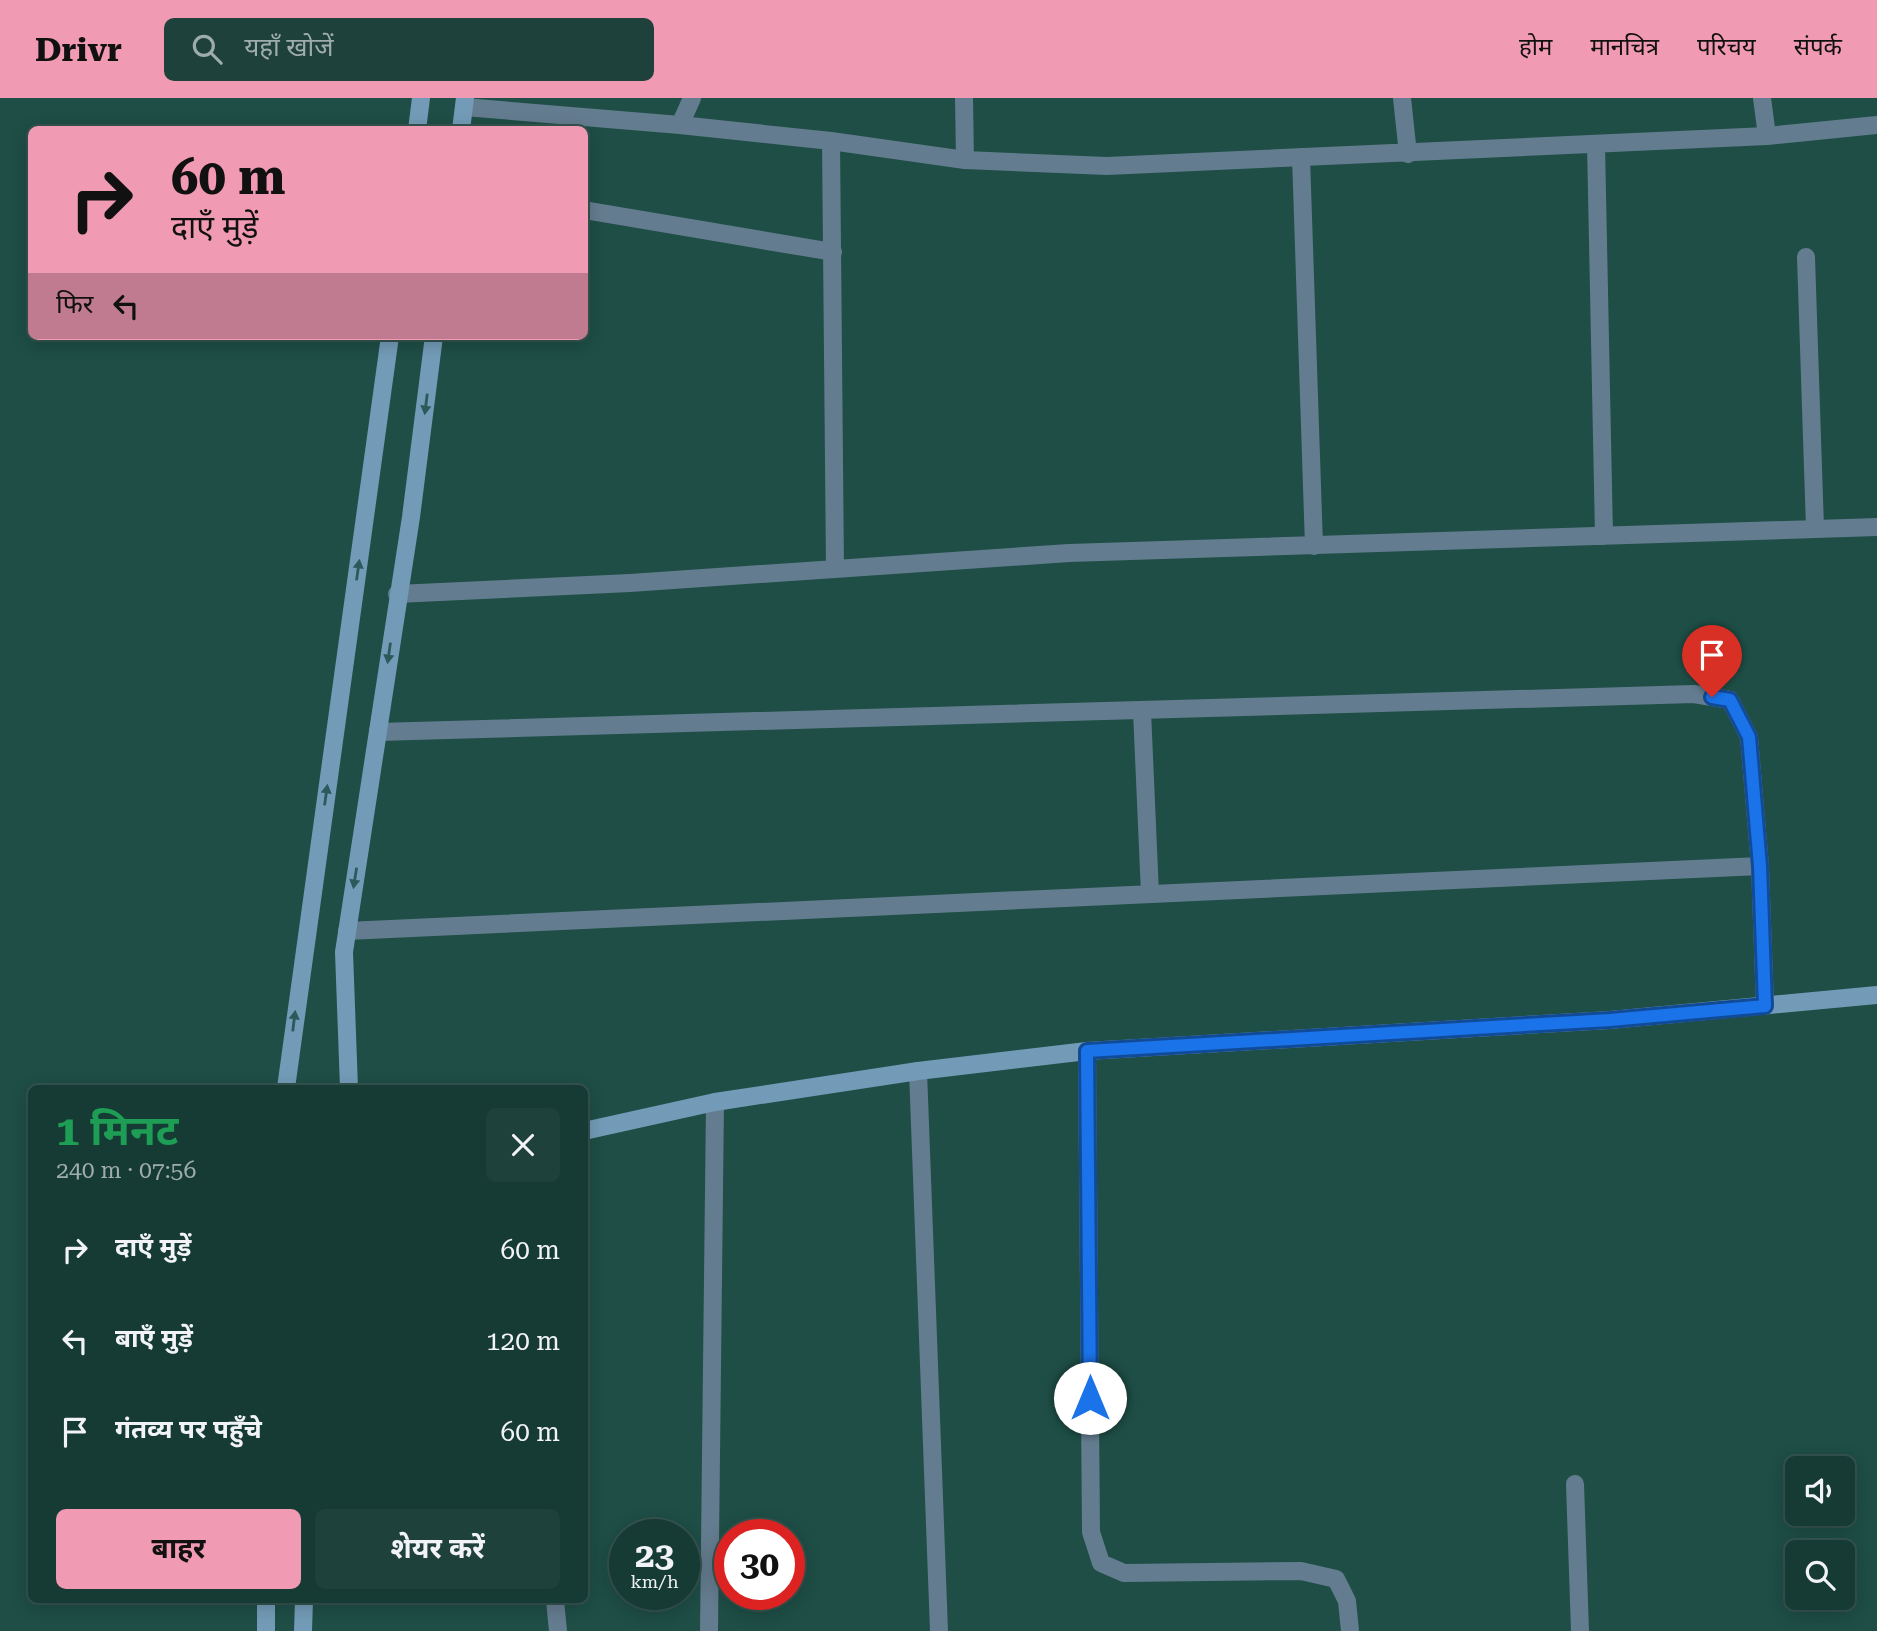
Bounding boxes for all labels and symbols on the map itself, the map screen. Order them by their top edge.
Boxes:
one-way arrow [420,393,431,415]
one-way arrow [353,559,364,581]
pin [1682,625,1742,697]
one-way arrow [383,642,394,664]
one-way arrow [320,784,331,806]
one-way arrow [350,867,361,889]
one-way arrow [289,1010,300,1032]
position arrow [1053,1361,1127,1435]
speed limit sign: 30 [714,1519,805,1610]

